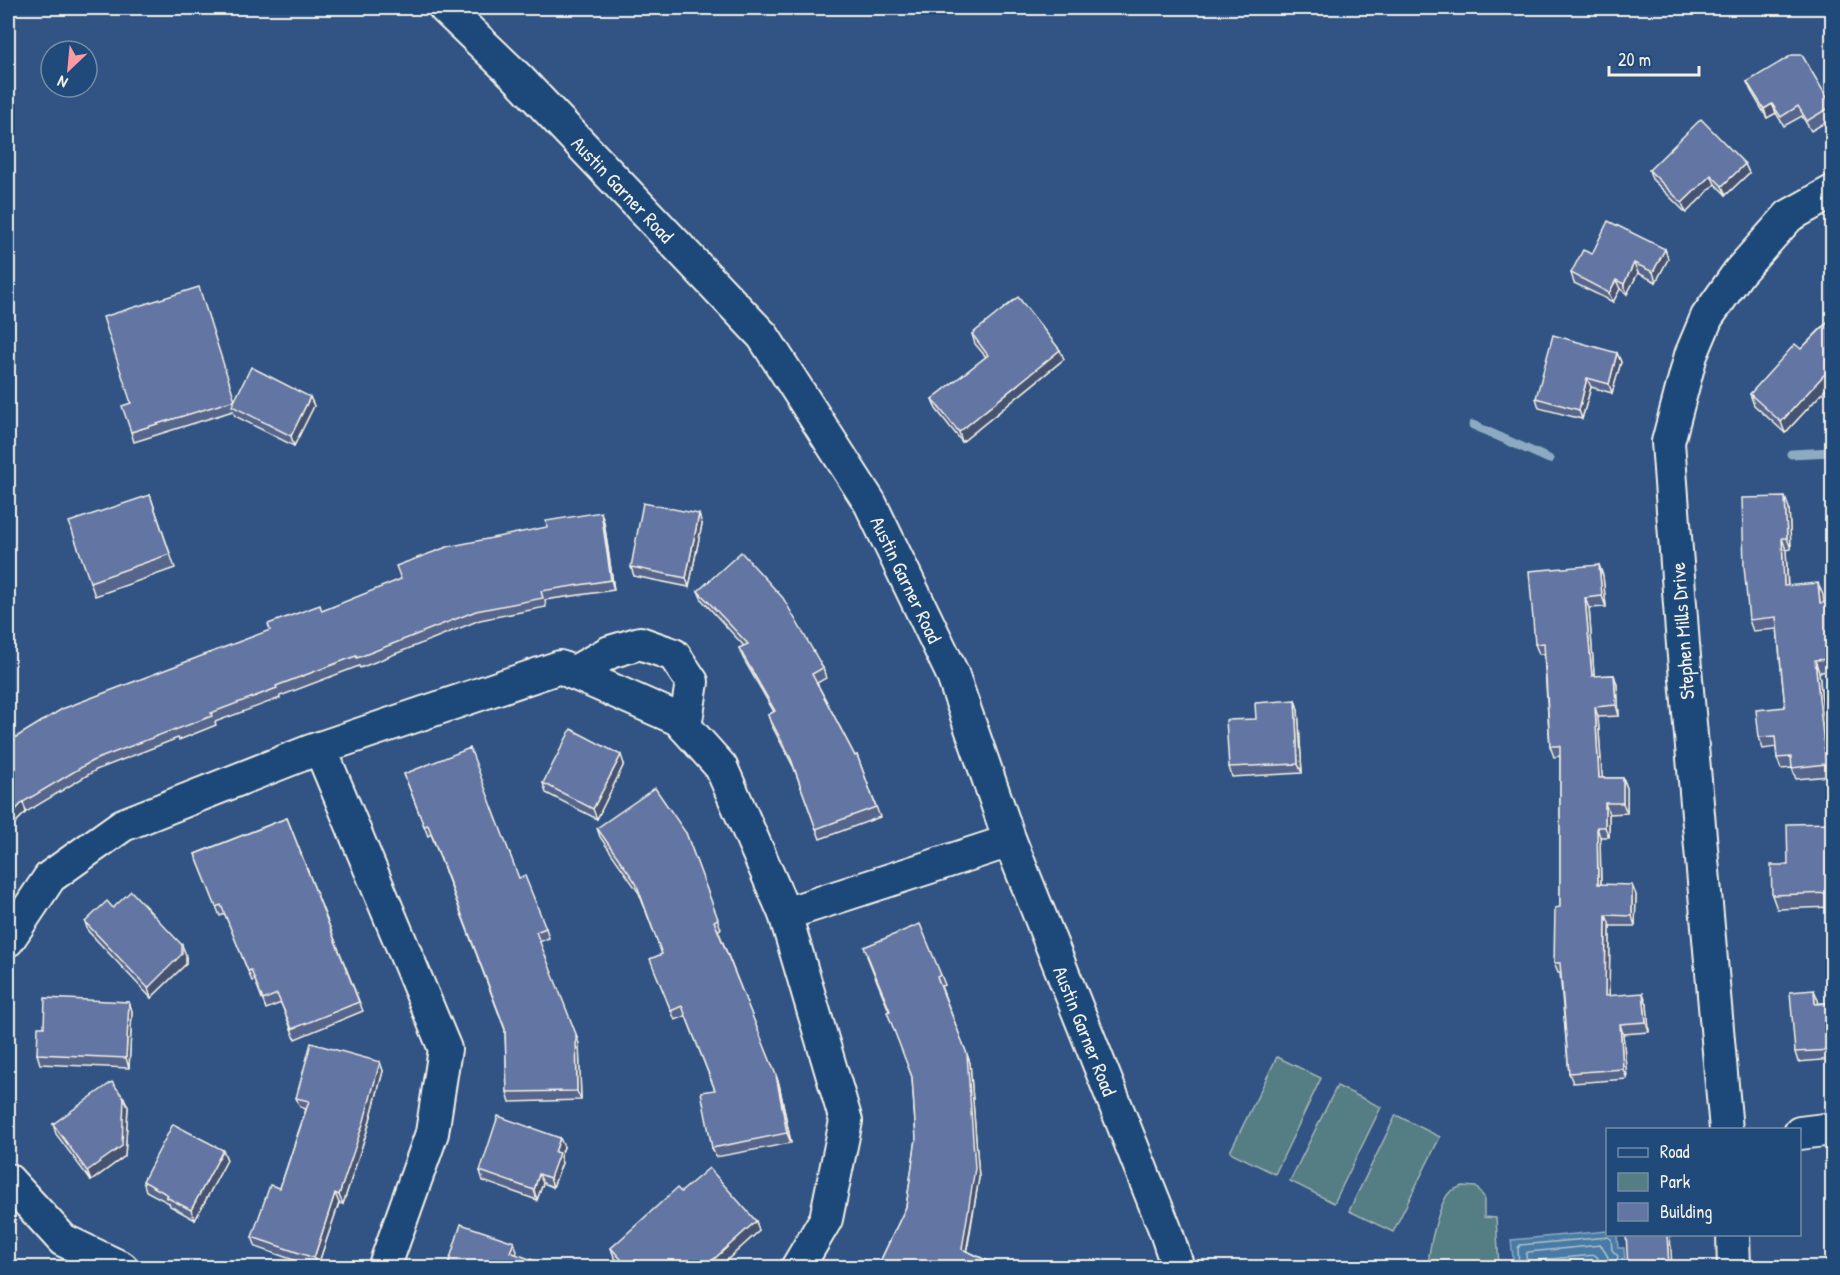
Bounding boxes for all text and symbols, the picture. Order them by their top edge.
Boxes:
north arrow [39,39,99,99]
scale bar [1609,39,1699,77]
text: 20 m [1618,47,1651,72]
text: N [53,71,71,94]
street label: Austin Garner Road [566,130,681,248]
street label: Austin Garner Road [865,511,949,647]
street label: Stephen Mills Drive [1664,561,1700,701]
street label: Austin Garner Road [1048,962,1124,1100]
legend [1606,1128,1801,1236]
text: Road [1660,1139,1690,1164]
text: Park [1660,1169,1691,1194]
text: Building [1660,1199,1712,1224]

